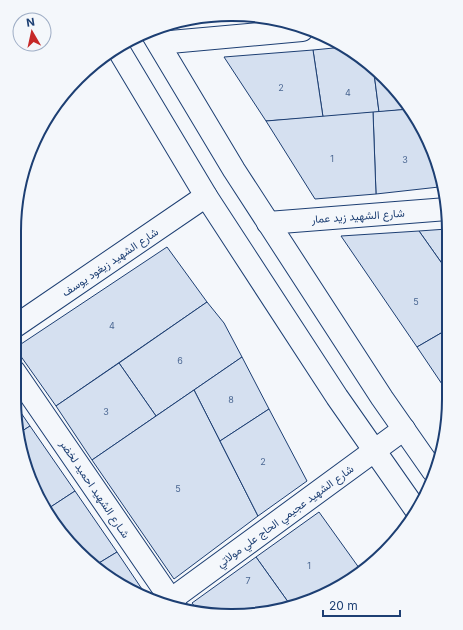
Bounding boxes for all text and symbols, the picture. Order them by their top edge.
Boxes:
north arrow [12,12,52,52]
text: N [25,15,36,30]
house number: 2 [278,82,284,93]
house number: 4 [345,87,351,98]
house number: 1 [330,153,334,164]
house number: 3 [402,154,408,165]
street label: شارع الشهيد زيد عمار [310,206,405,227]
street label: شارع الشهيد زيغود يوسف [59,224,162,300]
house number: 5 [413,296,419,307]
house number: 4 [109,320,115,331]
house number: 6 [177,355,183,366]
house number: 8 [228,394,234,405]
house number: 3 [103,406,109,417]
street label: شـارع الشهيد احميد لخضر [56,436,133,541]
house number: 2 [260,456,266,467]
street label: شارع الشهيد عجيمي الحاج علي مولاتي [214,461,358,573]
house number: 5 [175,483,181,494]
house number: 1 [307,560,311,571]
house number: 7 [245,575,251,586]
scale bar [323,592,400,618]
text: 20 m [329,598,358,613]

